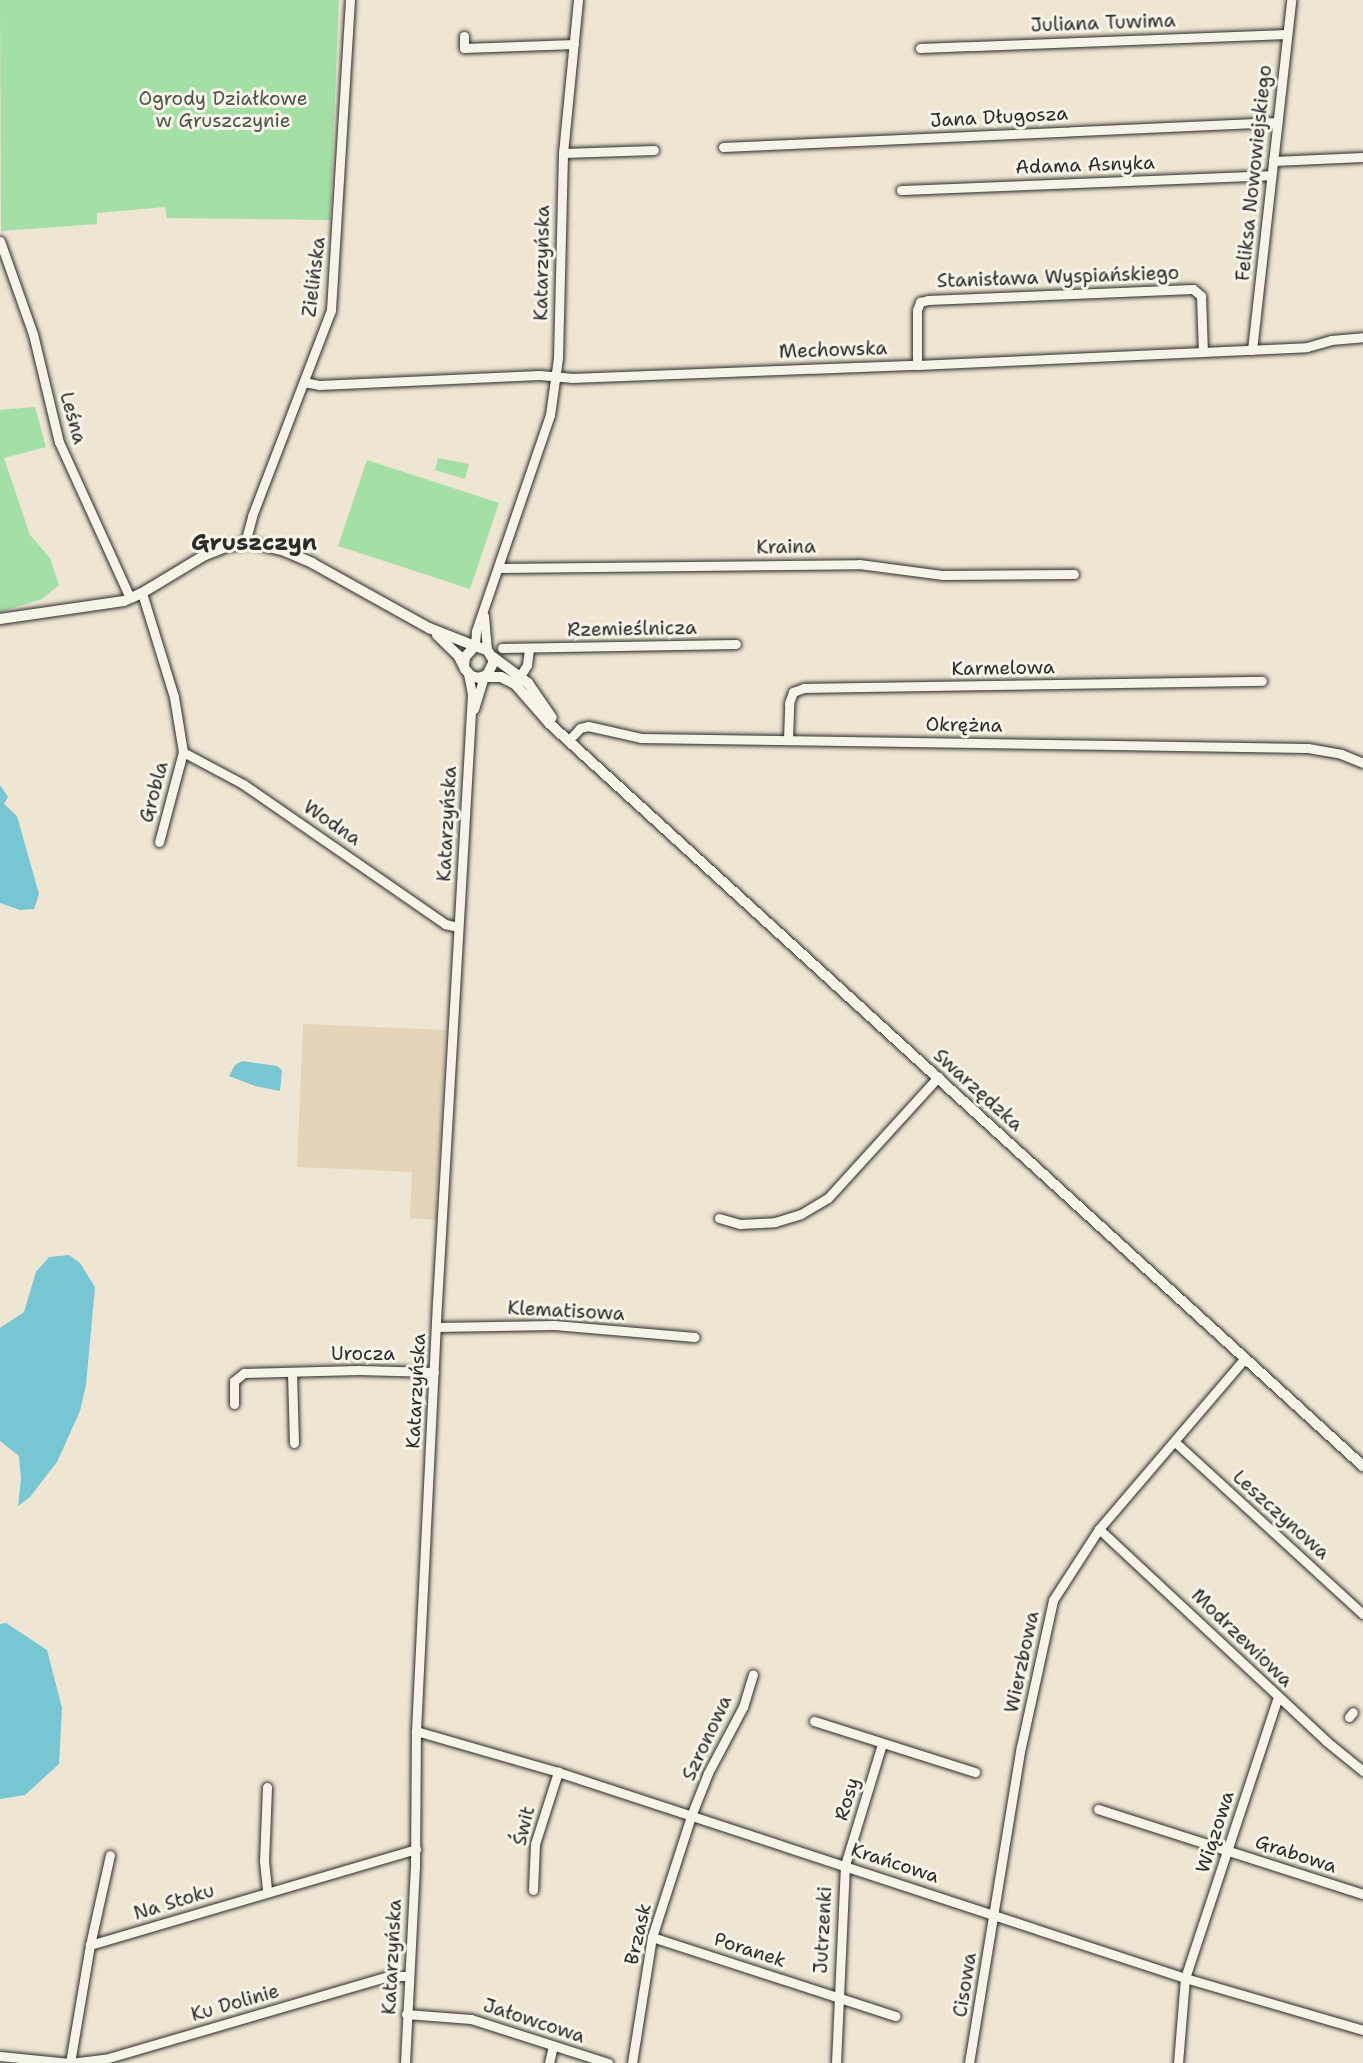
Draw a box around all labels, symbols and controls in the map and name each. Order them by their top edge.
street label: Juliana Tuwima [1030,9,1176,37]
street label: Feliksa Nowowiejskiego [1231,64,1277,282]
park label: Ogrody Działkowe w Gruszczynie [139,88,307,132]
street label: Jana Długosza [930,102,1068,132]
street label: Adama Asnyka [1015,151,1155,179]
street label: Katarzyńska [530,205,554,321]
street label: Zielińska [298,236,330,318]
street label: Stanisława Wyspiańskiego [936,261,1180,293]
street label: Mechowska [778,337,888,363]
street label: Leśna [55,389,91,447]
district label: Gruszczyn [191,528,317,556]
street label: Kraina [756,535,816,559]
street label: Rzemieślnicza [567,616,697,642]
street label: Karmelowa [951,656,1055,680]
street label: Okrężna [925,713,1003,737]
street label: Grobla [135,759,173,825]
street label: Katarzyńska [433,766,461,882]
street label: Wodna [299,796,365,850]
street label: Swarzędzka [929,1044,1027,1136]
street label: Klematisowa [507,1297,625,1325]
street label: Katarzyńska [402,1333,430,1449]
street label: Urocza [331,1343,395,1365]
street label: Leszczynowa [1228,1466,1334,1564]
street label: Modrzewiowa [1187,1584,1297,1692]
street label: Wierzbowa [1000,1609,1044,1715]
street label: Szronowa [677,1692,737,1784]
street label: Rosy [830,1775,864,1823]
street label: Wiązowa [1191,1788,1239,1876]
street label: Świt [508,1804,540,1848]
street label: Grabowa [1252,1830,1340,1878]
street label: Krańcowa [848,1838,942,1888]
street label: Na Stoku [131,1879,217,1925]
street label: Jutrzenki [809,1886,837,1974]
street label: Katarzyńska [378,1899,406,2015]
street label: Brzask [620,1901,656,1967]
street label: Poranek [711,1928,789,1972]
street label: Cisowa [949,1951,981,2019]
street label: Ku Dolinie [188,1980,282,2026]
street label: Jałowcowa [480,1994,588,2048]

